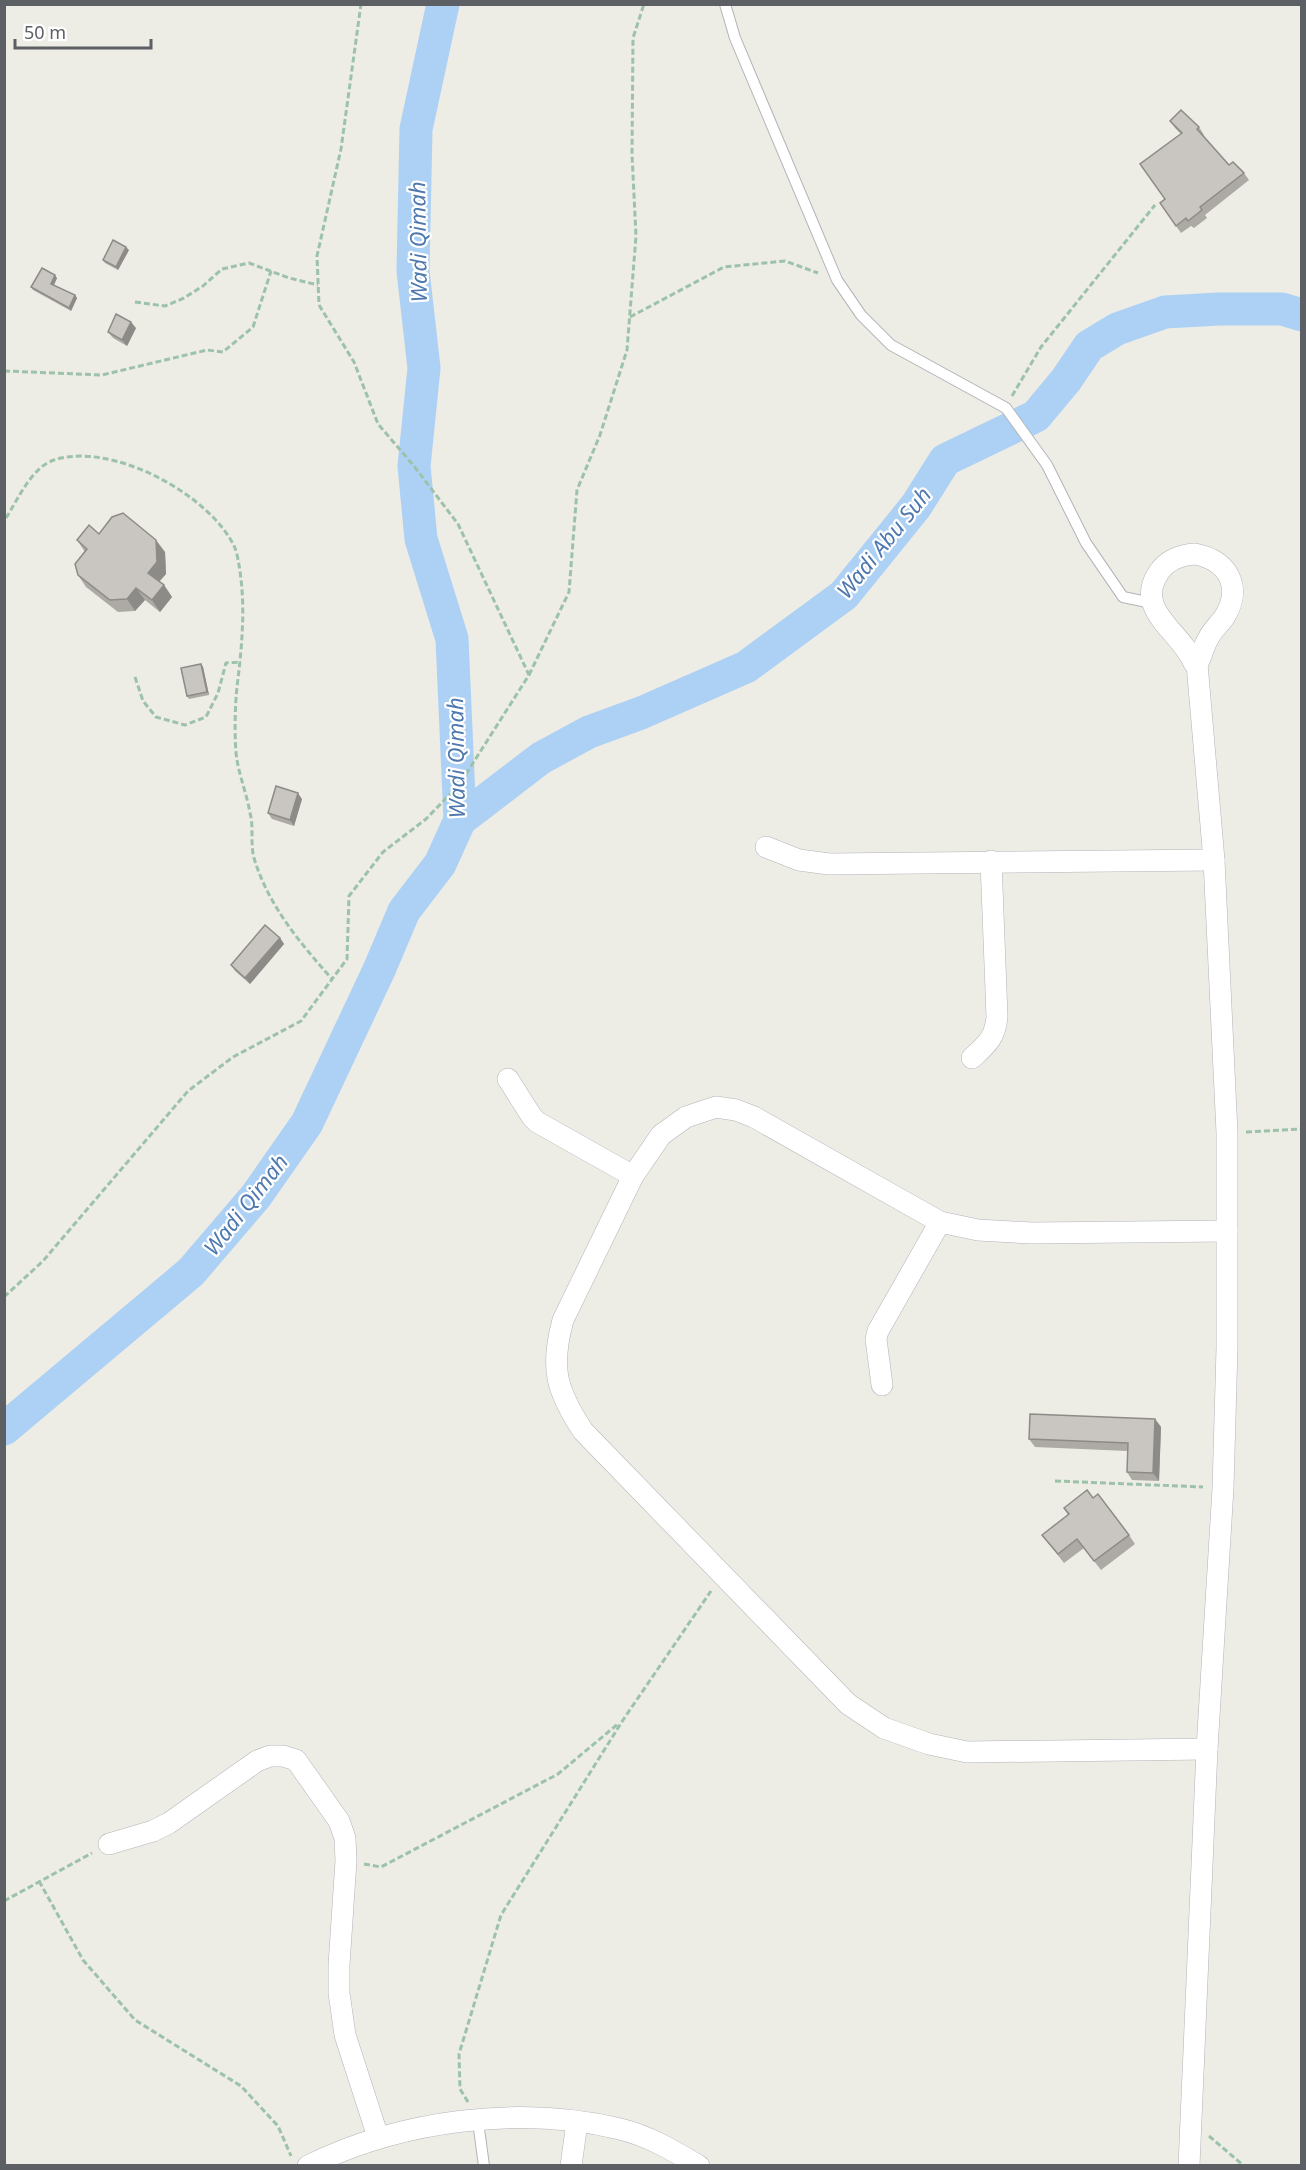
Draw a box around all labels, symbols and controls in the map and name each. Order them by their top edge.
scale bar [15,12,152,50]
text: 50 m [24,20,66,44]
water label: Wadi Qimah [401,181,433,303]
water label: Wadi Abu Suh [829,480,937,604]
water label: Wadi Qimah [439,697,471,819]
water label: Wadi Qimah [196,1147,294,1261]

